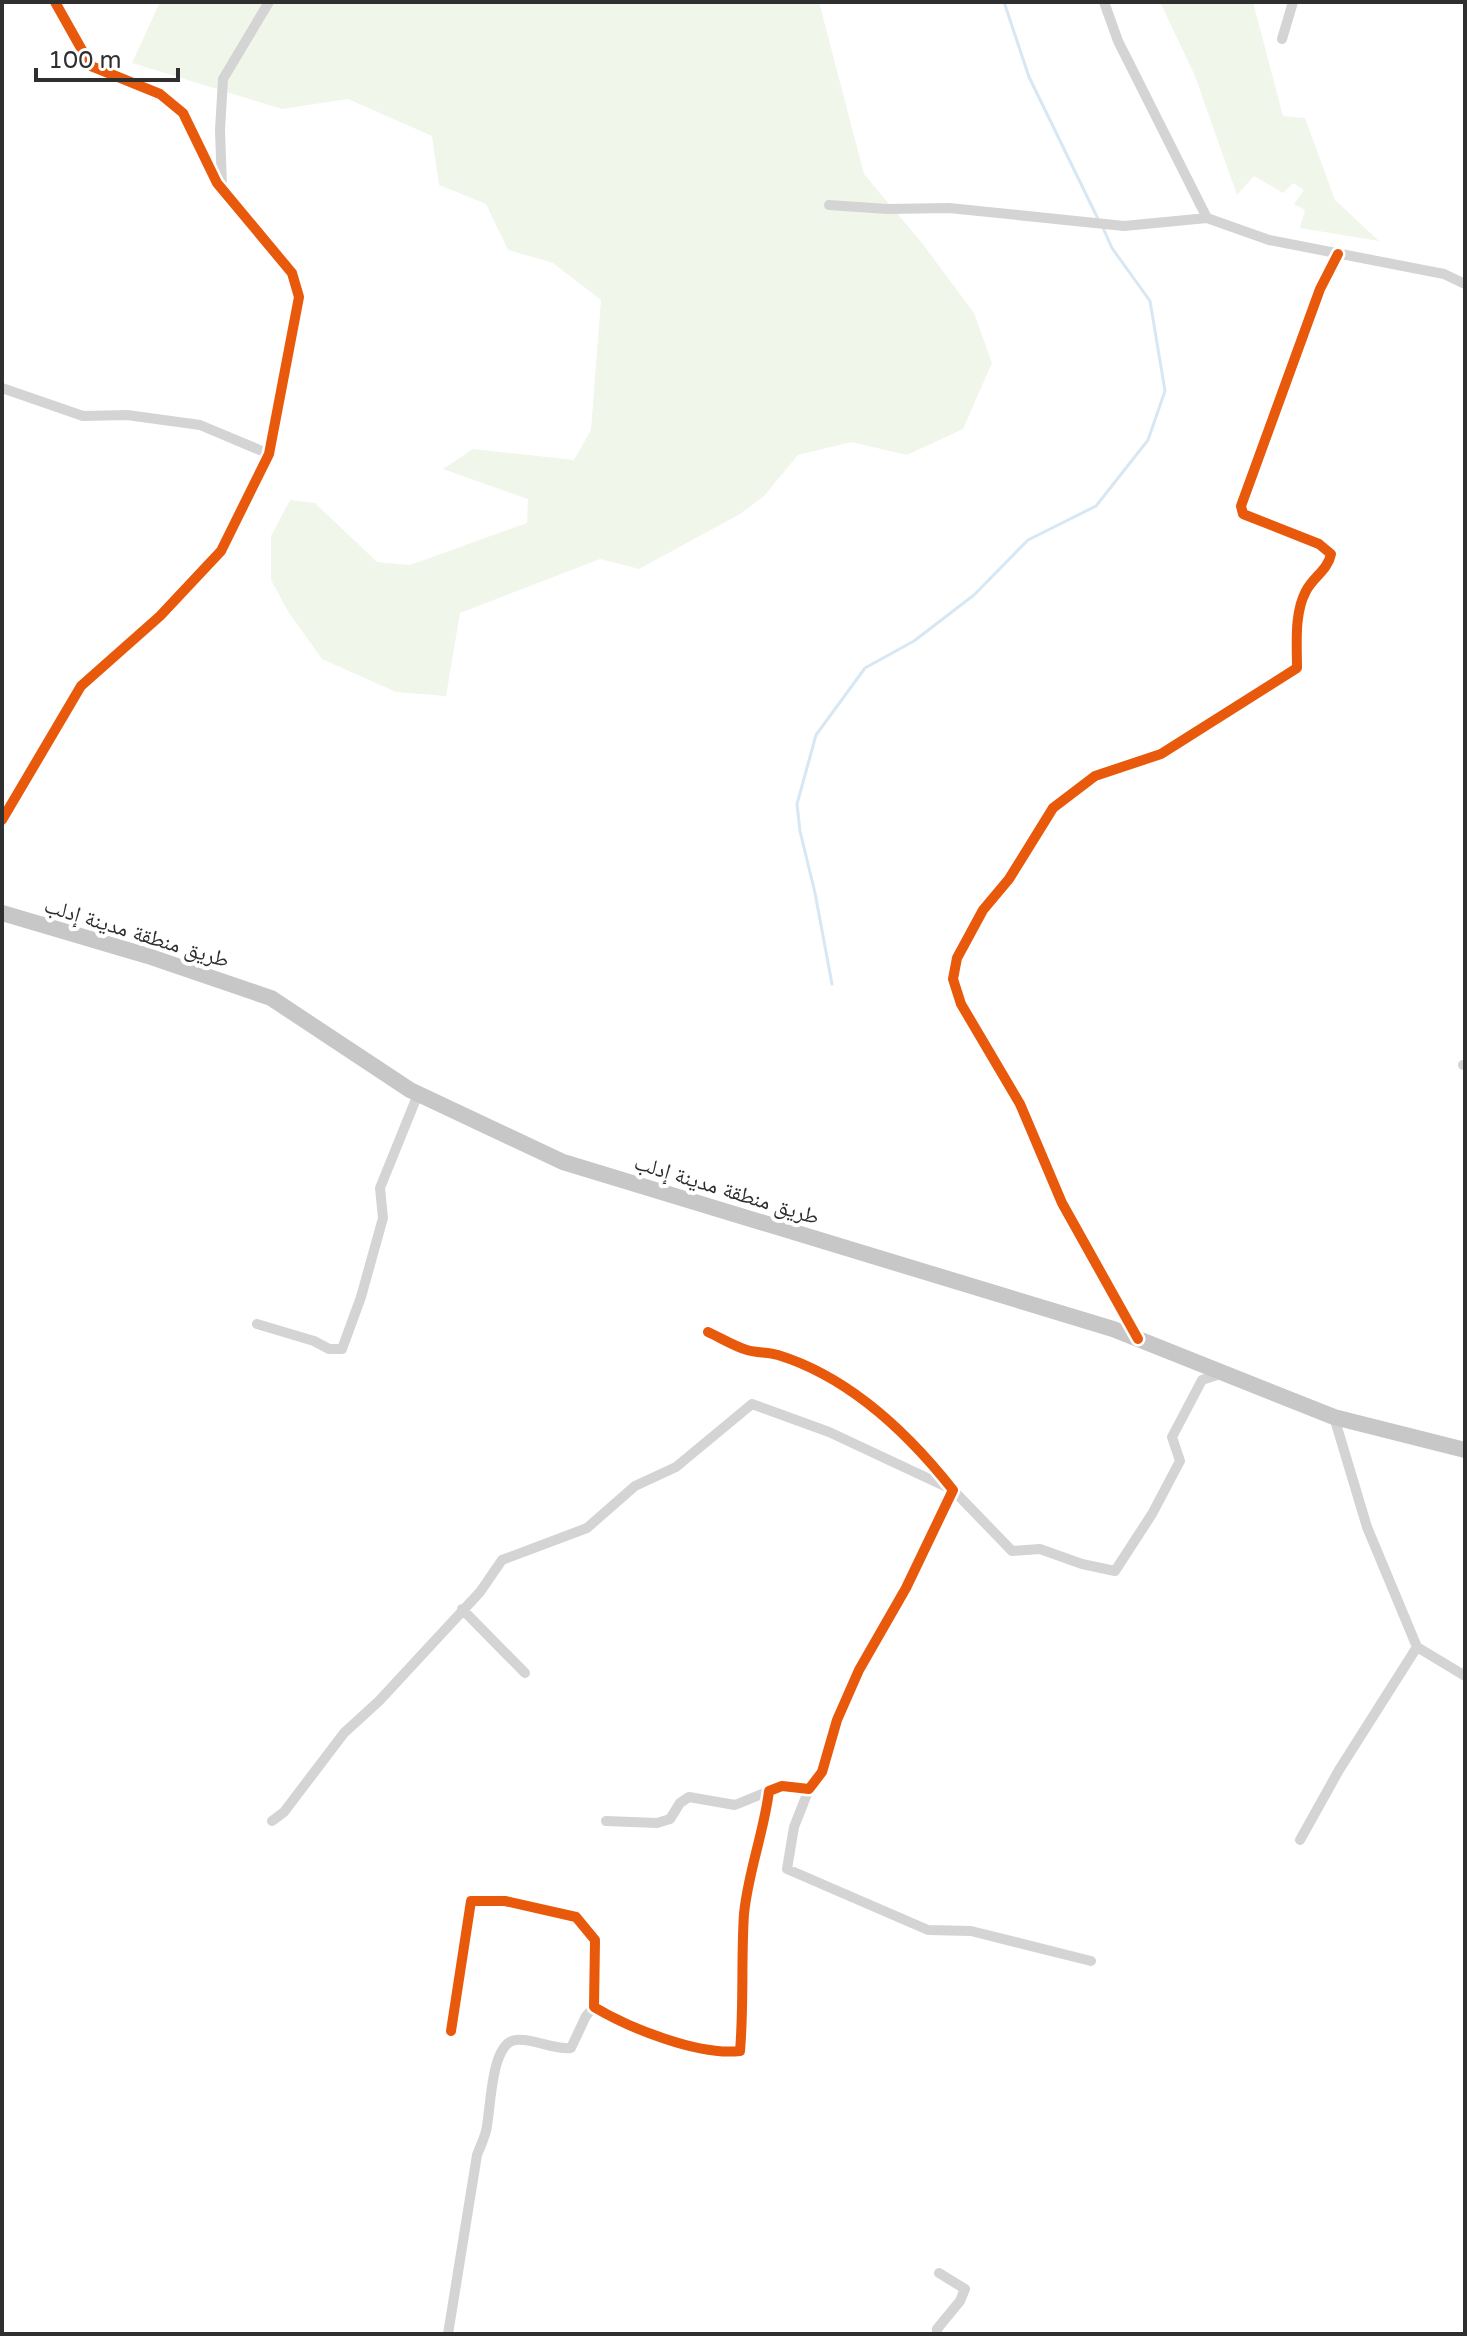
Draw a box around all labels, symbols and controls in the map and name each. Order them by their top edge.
scale bar [36,32,178,82]
text: 100 m [48,46,122,75]
street label: طريق منطقة مدينة إدلب [41,892,232,975]
street label: طريق منطقة مدينة إدلب [631,1149,822,1232]

